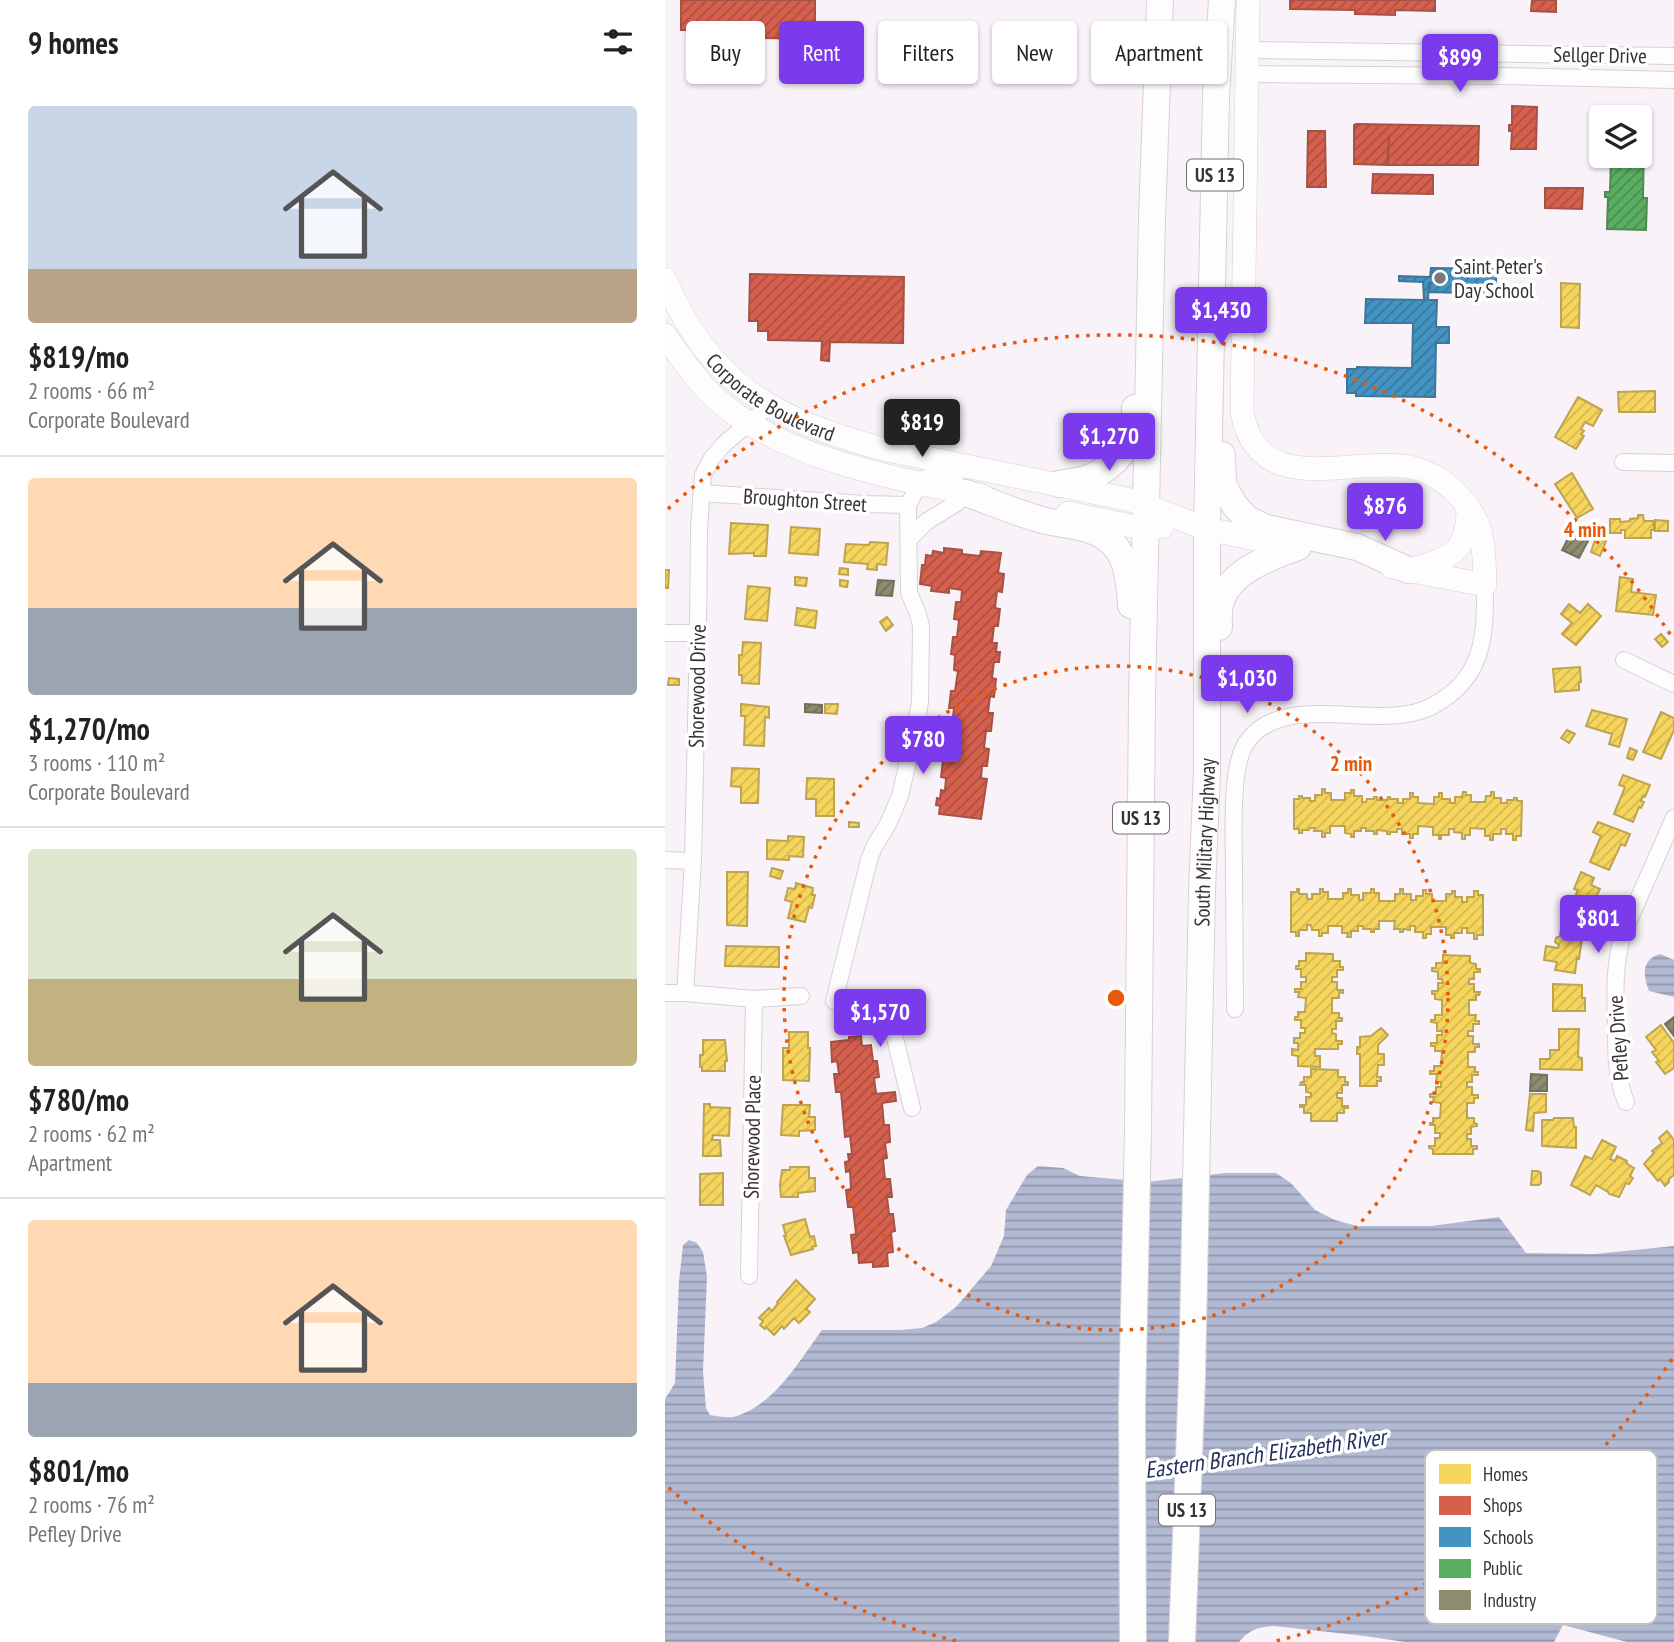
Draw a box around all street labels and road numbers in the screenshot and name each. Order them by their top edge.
street label: Sellger Drive [1553,41,1647,69]
road number: US 13 [1187,160,1243,190]
street label: Corporate Boulevard [701,347,839,447]
street label: Broughton Street [742,482,868,518]
street label: Shorewood Drive [682,624,712,748]
street label: South Military Highway [1188,758,1221,927]
road number: US 13 [1113,803,1169,834]
street label: Pefley Drive [1602,994,1634,1082]
street label: Shorewood Place [737,1075,767,1199]
road number: US 13 [1159,1494,1215,1526]

